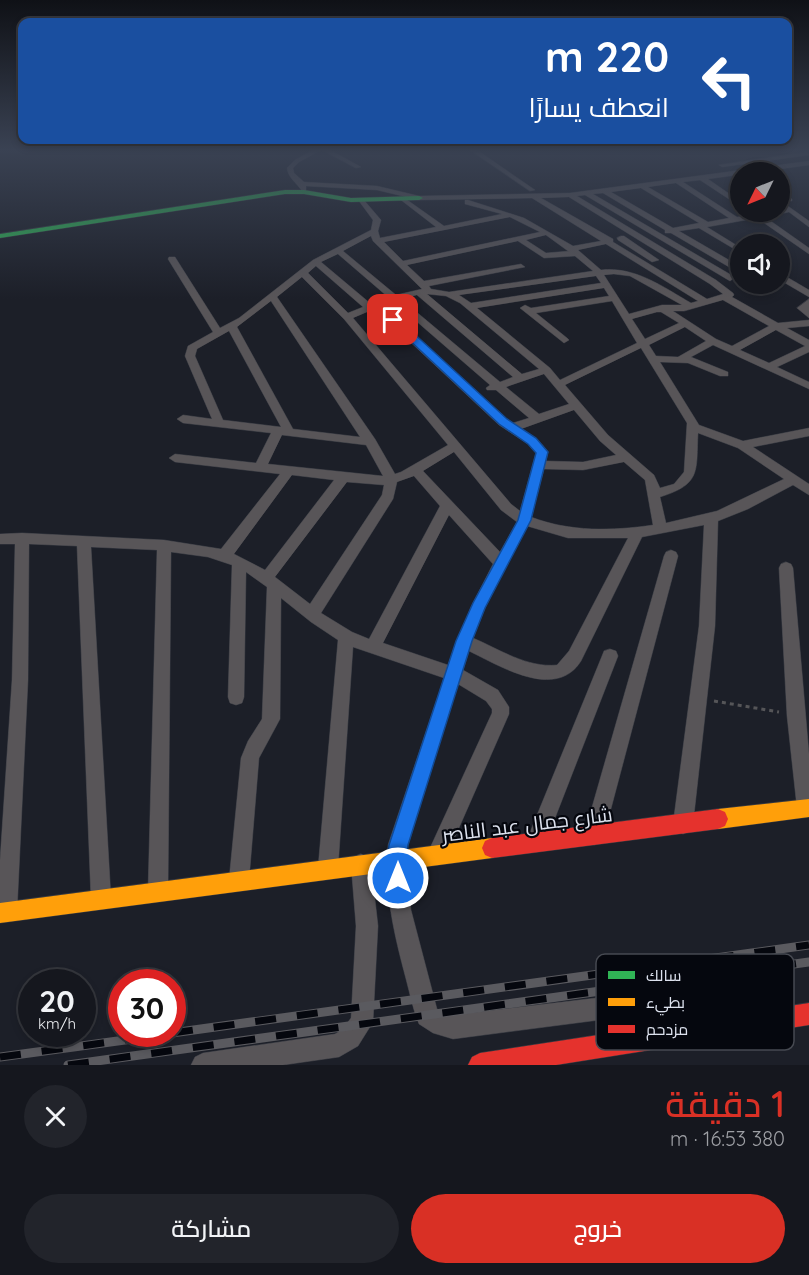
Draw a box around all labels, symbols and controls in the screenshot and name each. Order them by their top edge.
text: 220 m [545,30,669,83]
icon: left [690,42,768,120]
text: انعطف يسارًا [529,90,669,124]
north arrow [730,162,790,222]
map controls [730,162,790,294]
button: sound [730,234,790,294]
pin [367,294,418,345]
icon: arrive [376,303,409,336]
street label: شارع جمال عبد الناصر [439,801,614,849]
position arrow [366,846,430,910]
legend [596,954,794,1050]
text: سالك [646,965,681,985]
speed limit sign: 30 [108,969,186,1047]
text: 20 [39,982,75,1020]
text: بطيء [646,992,685,1016]
text: km/h [38,1014,76,1033]
text: مزدحم [646,1019,688,1041]
text: 1 دقيقة [665,1081,785,1126]
button: close [24,1085,87,1148]
text: 380 m · 16:53 [670,1126,785,1151]
button: مشاركة [24,1194,399,1263]
button: خروج [411,1194,785,1263]

